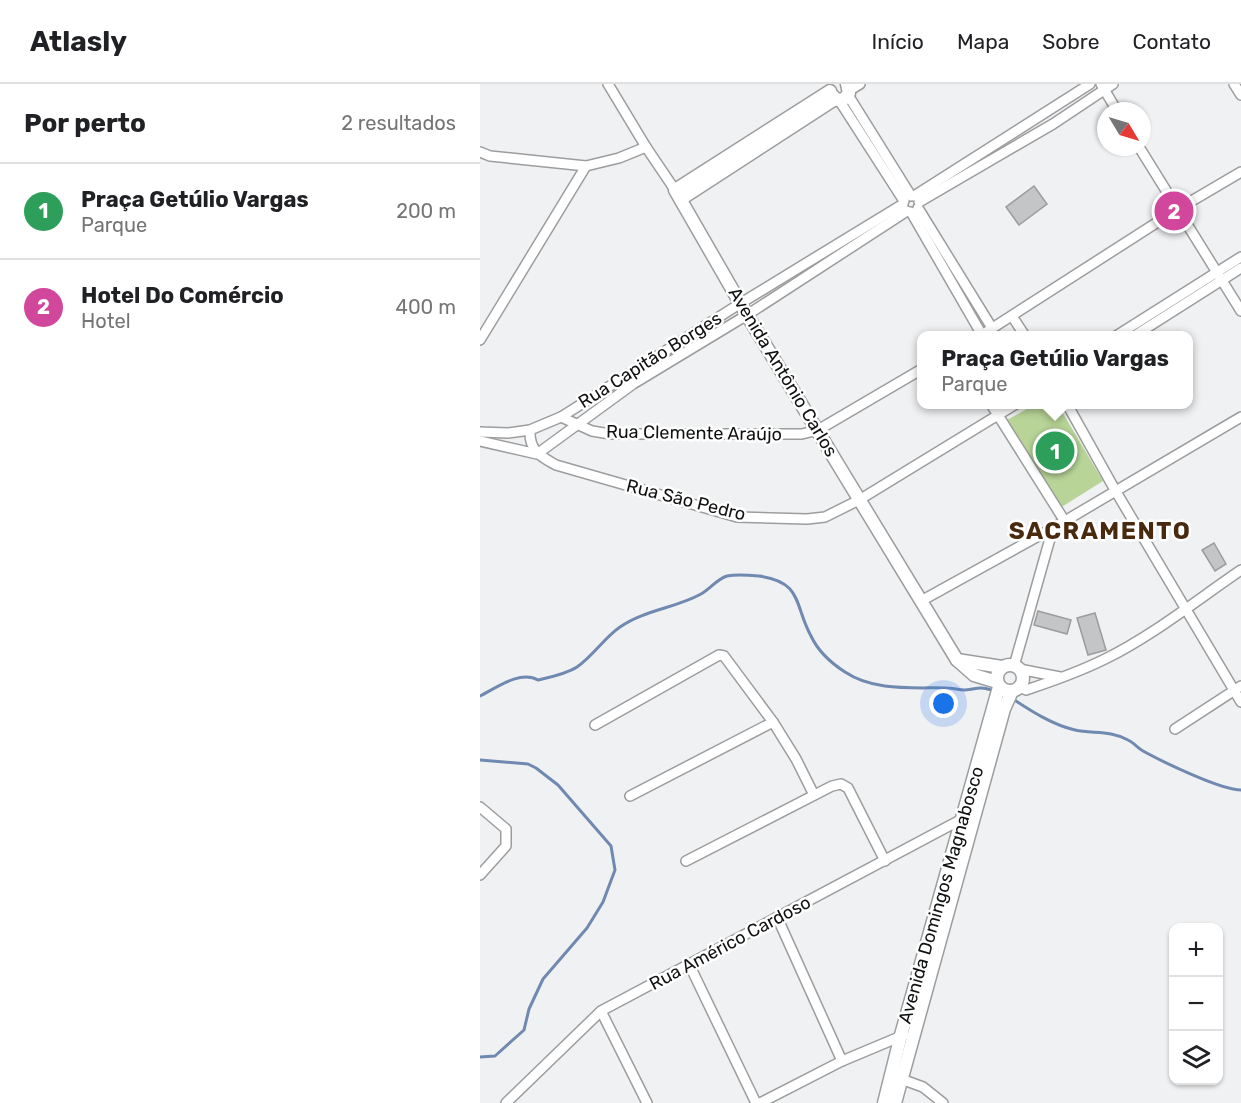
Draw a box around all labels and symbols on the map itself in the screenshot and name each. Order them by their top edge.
north arrow [1097,102,1151,156]
pin: 2 [1154,188,1194,234]
street label: Avenida Antônio Carlos [724,283,842,461]
street label: Rua Capitão Borges [574,307,726,413]
street label: Rua Clemente Araújo [606,420,782,446]
pin: 1 [1036,428,1074,473]
street label: Rua São Pedro [624,475,748,525]
district label: SACRAMENTO [1009,517,1191,545]
your location [929,689,958,718]
street label: Avenida Domingos Magnabosco [894,764,988,1026]
street label: Rua Américo Cardoso [646,891,814,995]

